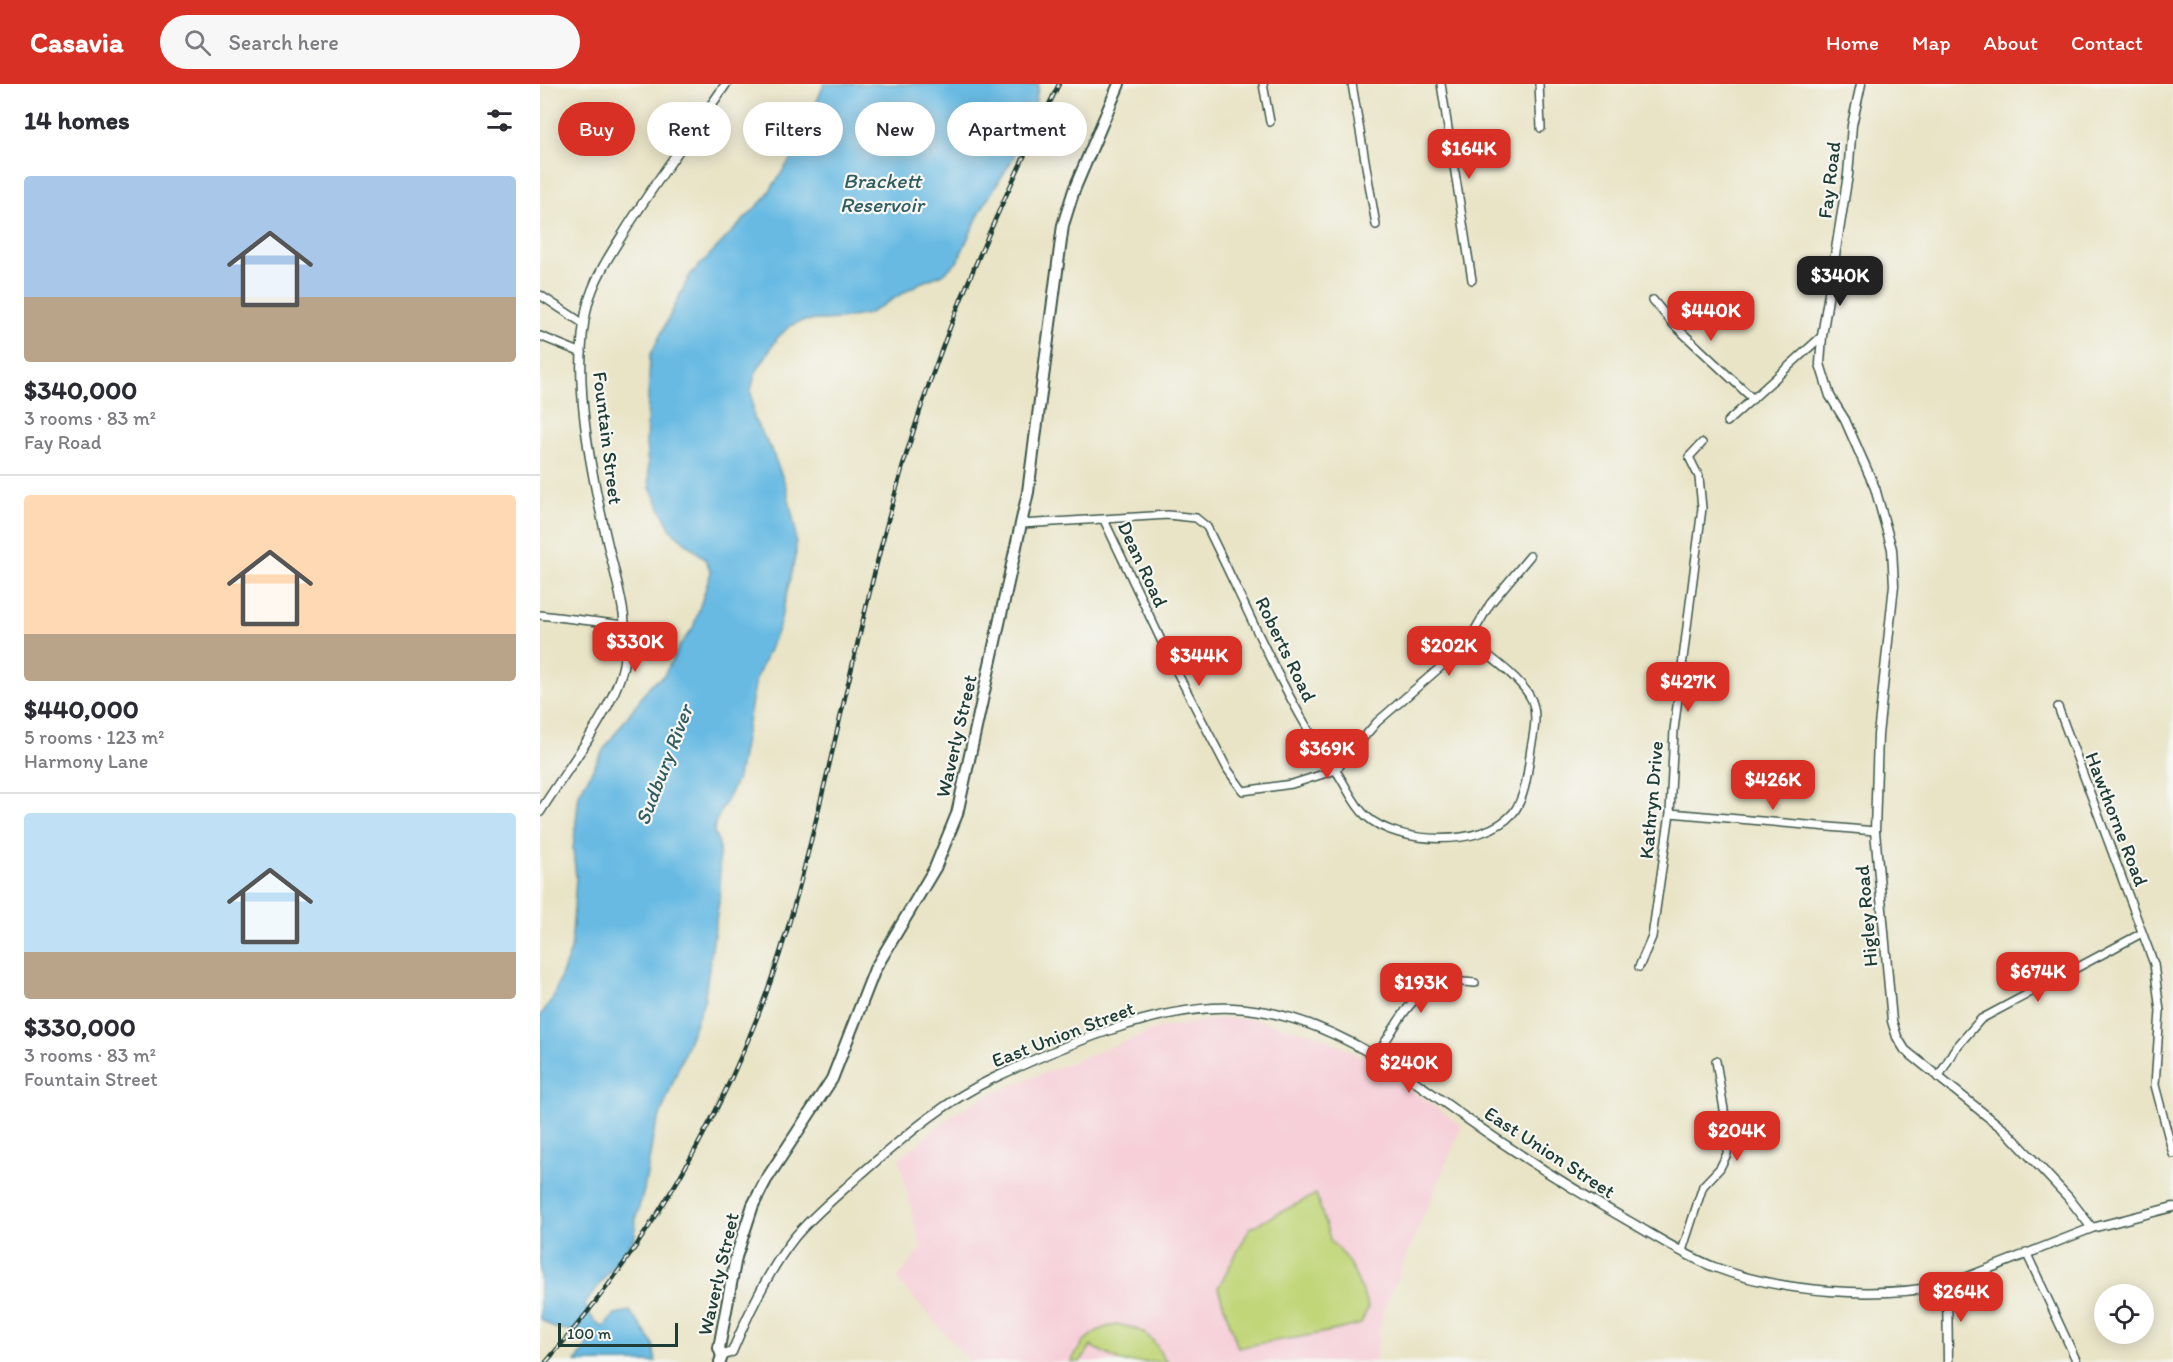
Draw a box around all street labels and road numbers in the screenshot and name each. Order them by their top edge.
street label: Fay Road [1812,140,1846,220]
street label: Fountain Street [588,370,628,506]
street label: Dean Road [1113,517,1173,611]
street label: Roberts Road [1250,593,1322,706]
street label: Waverly Street [930,672,982,800]
street label: Kathryn Drive [1634,740,1668,860]
street label: Hawthorne Road [2080,748,2154,890]
street label: Higley Road [1850,864,1882,968]
street label: East Union Street [988,996,1138,1072]
street label: East Union Street [1480,1101,1620,1203]
street label: Waverly Street [692,1210,744,1338]

